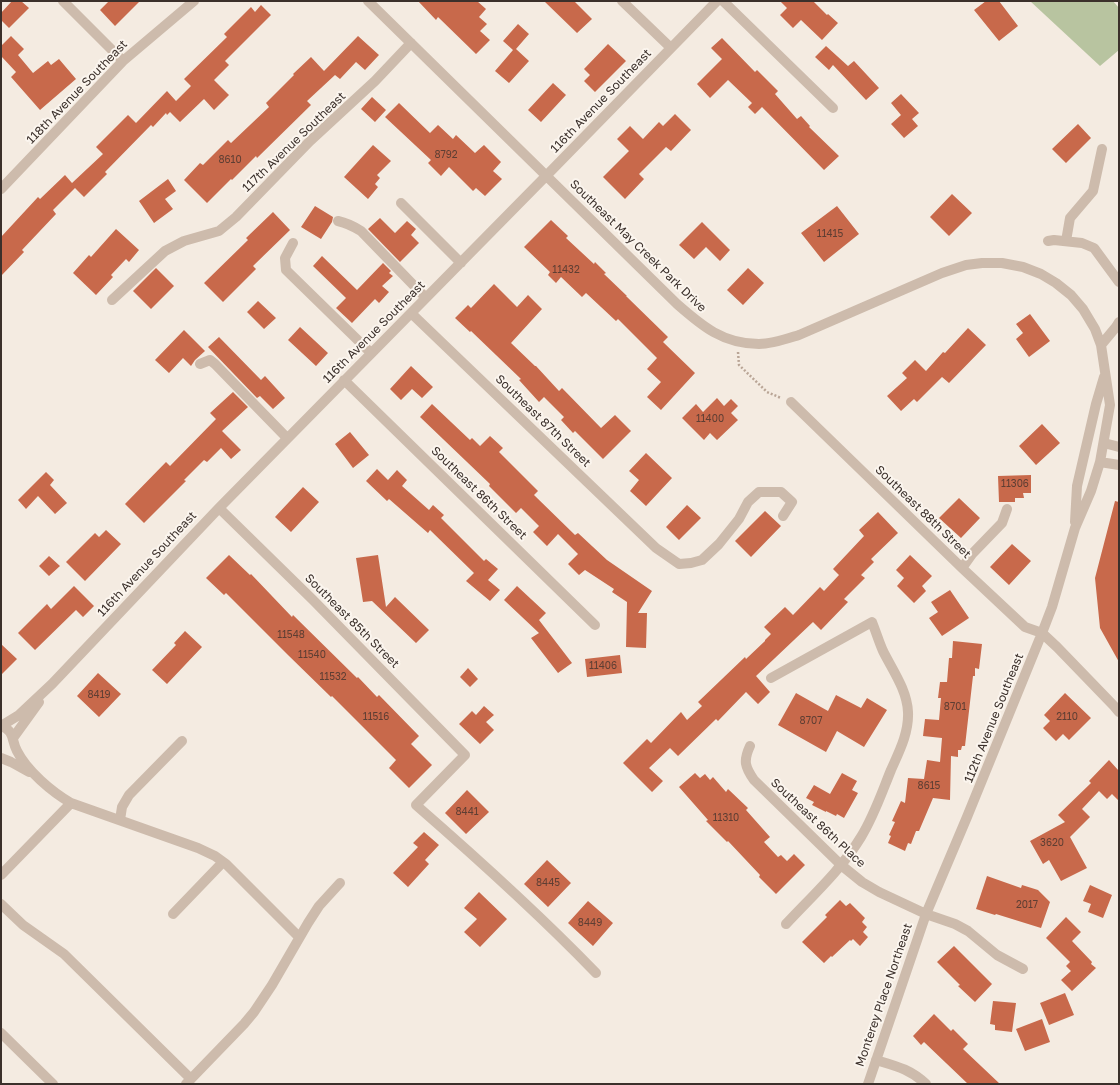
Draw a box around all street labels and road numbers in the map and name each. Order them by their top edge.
street label: 118th Avenue Southeast [24,37,130,147]
street label: 116th Avenue Southeast [548,46,654,156]
street label: 117th Avenue Southeast [239,89,349,195]
street label: Southeast May Creek Park Drive [567,177,709,315]
street label: 116th Avenue Southeast [320,278,428,386]
street label: Southeast 87th Street [492,372,594,470]
street label: Southeast 86th Street [428,444,530,542]
street label: Southeast 88th Street [872,463,974,561]
street label: 116th Avenue Southeast [94,508,200,620]
street label: Southeast 85th Street [302,571,402,671]
street label: 112th Avenue Southeast [961,651,1027,785]
street label: Southeast 86th Place [768,775,868,871]
street label: Monterey Place Northeast [853,921,915,1069]

